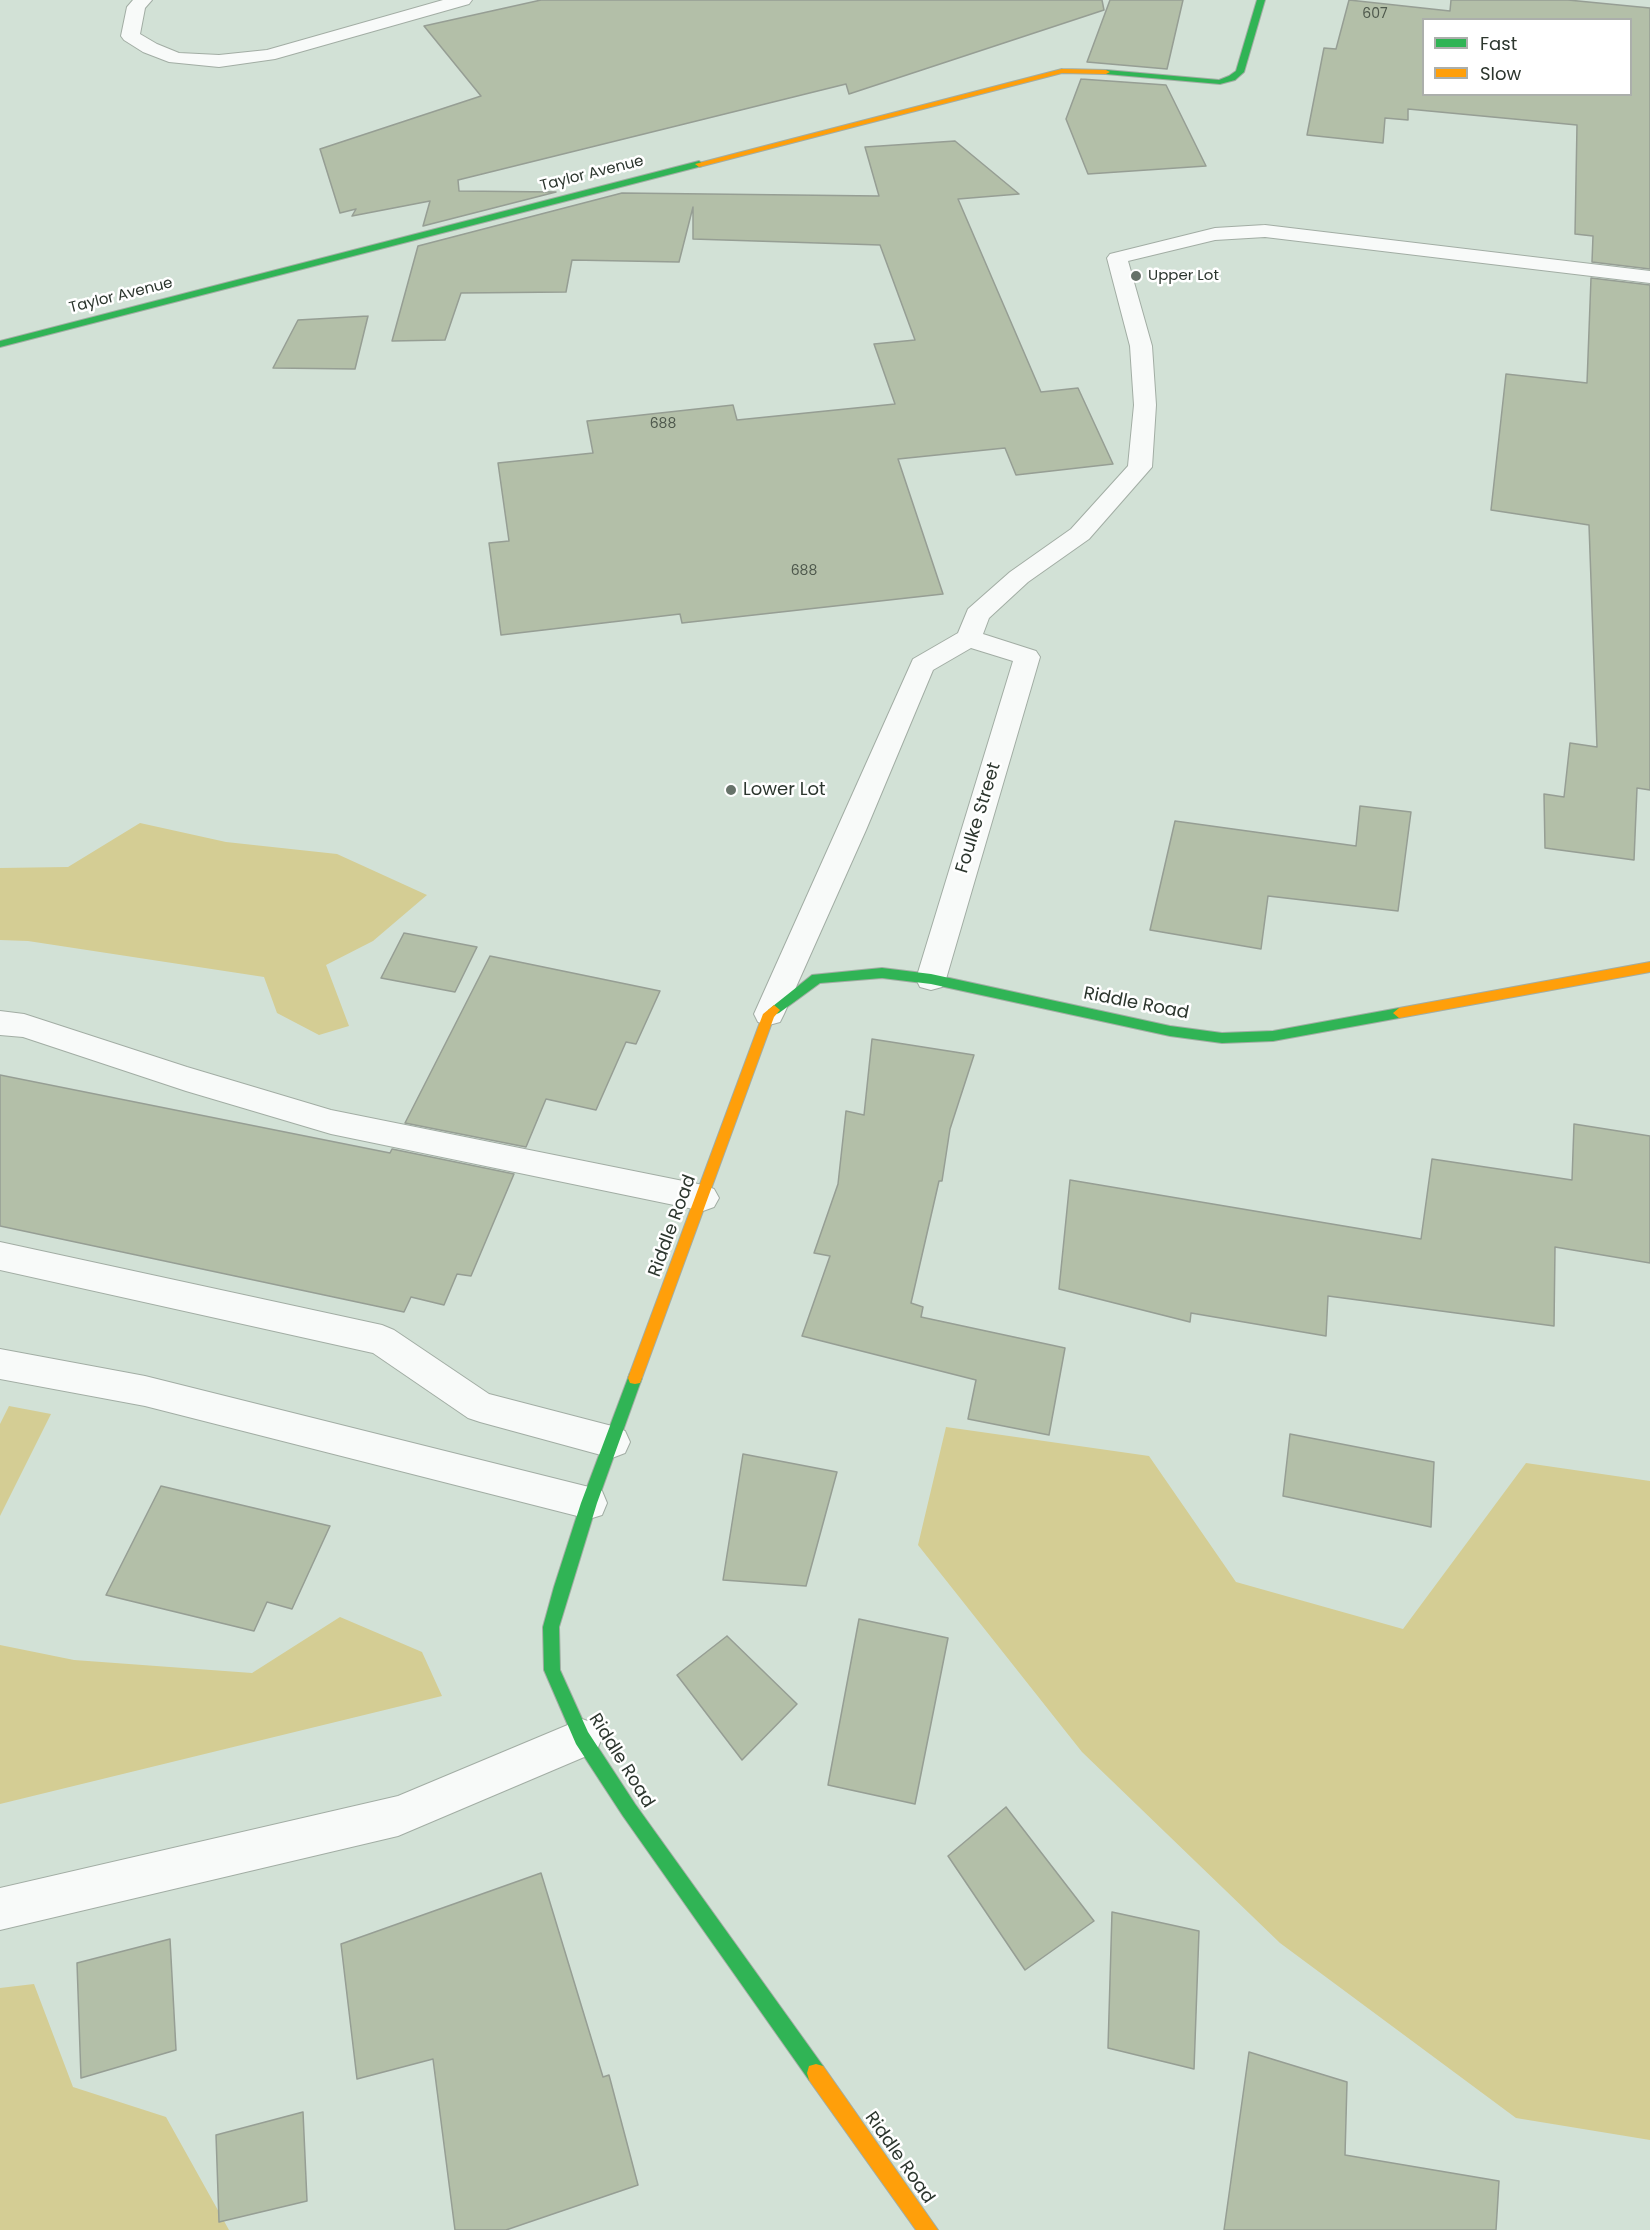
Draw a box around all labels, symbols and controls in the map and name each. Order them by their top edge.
house number: 607 [1362,6,1388,22]
legend [1422,18,1632,96]
text: Fast [1480,31,1517,56]
text: Slow [1480,61,1521,86]
street label: Taylor Avenue [538,152,646,196]
place label: Upper Lot [1148,267,1219,285]
marker: Upper Lot [1129,269,1143,283]
street label: Taylor Avenue [67,274,175,318]
house number: 688 [650,416,676,432]
house number: 688 [791,563,817,579]
street label: Foulke Street [952,760,1006,876]
place label: Lower Lot [743,779,826,801]
marker: Lower Lot [724,783,738,797]
street label: Riddle Road [1081,983,1191,1025]
street label: Riddle Road [645,1172,701,1280]
street label: Riddle Road [584,1710,658,1812]
street label: Riddle Road [859,2108,939,2208]

